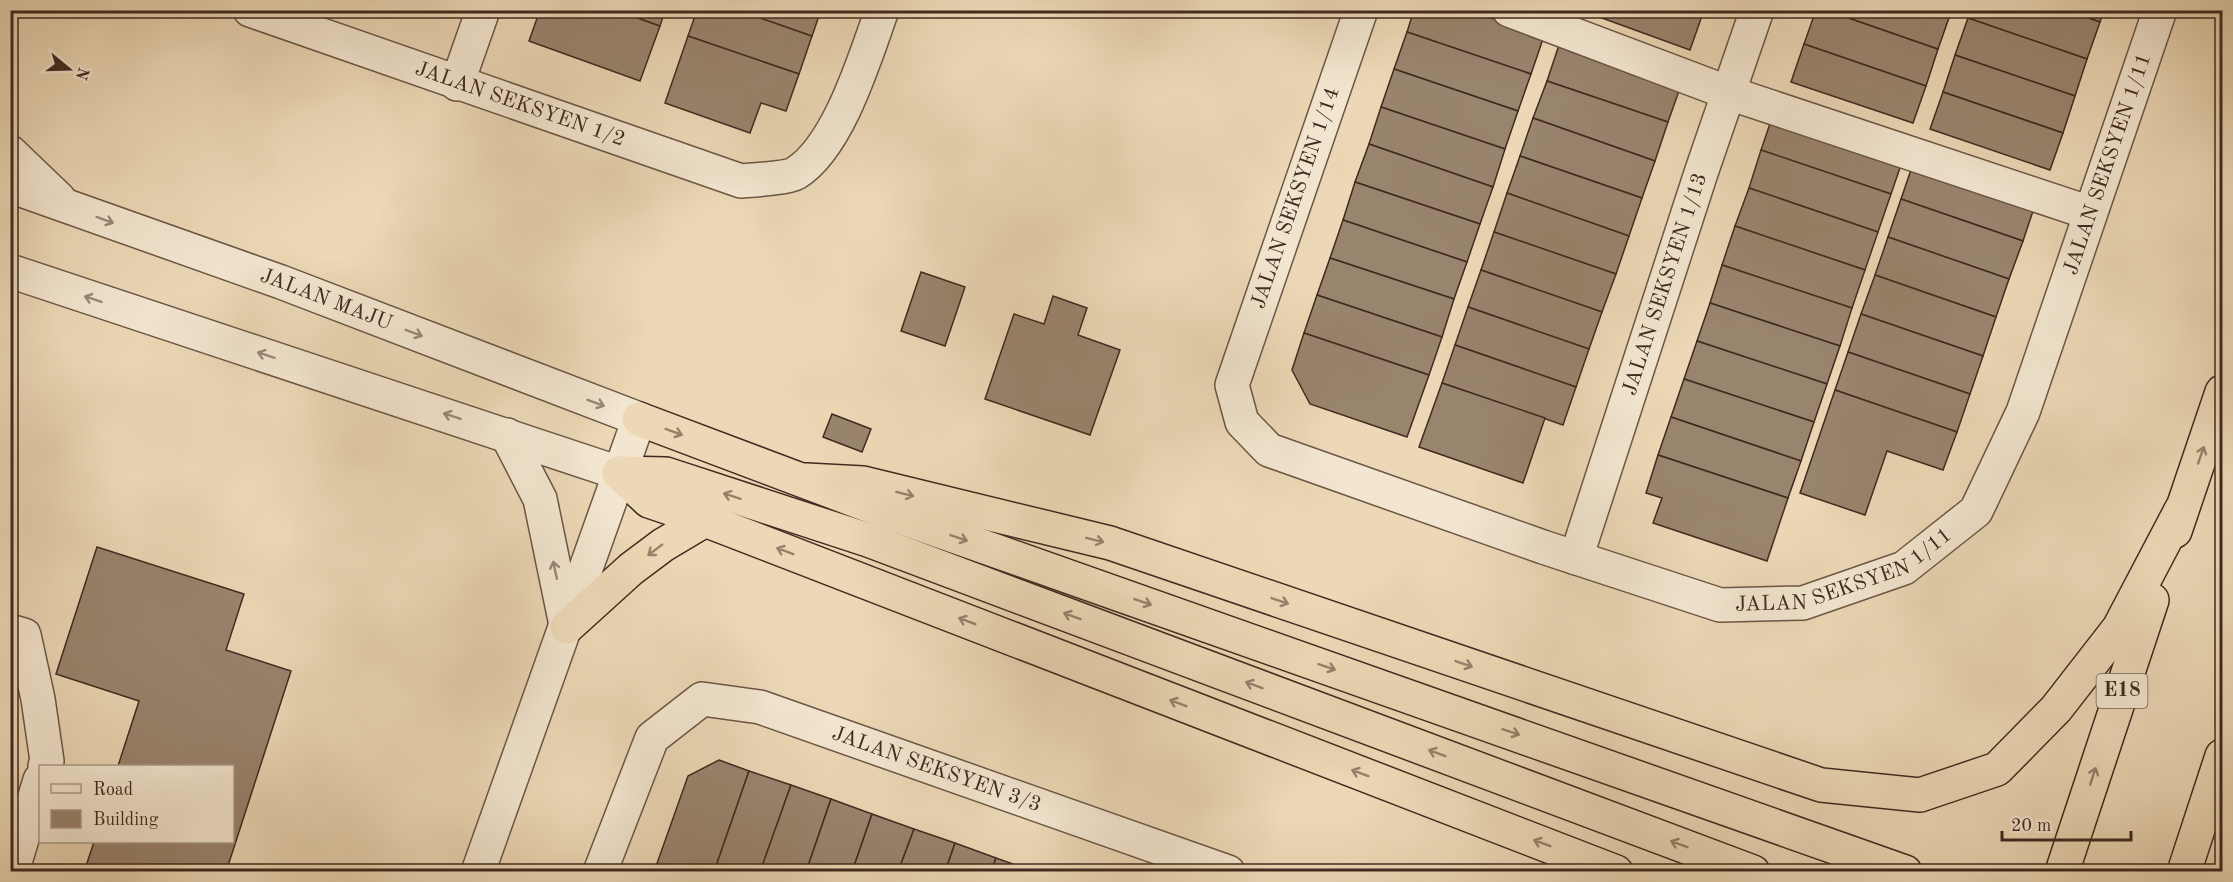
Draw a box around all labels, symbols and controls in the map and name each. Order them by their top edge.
north arrow [39,39,99,99]
street label: JALAN SEKSYEN 1/11 [2060,51,2155,278]
street label: JALAN SEKSYEN 1/2 [413,58,628,150]
text: N [71,65,91,82]
street label: JALAN SEKSYEN 1/14 [1248,85,1344,311]
street label: JALAN SEKSYEN 1/13 [1619,170,1711,398]
one-way arrow [95,215,114,226]
street label: JALAN MAJU [257,265,395,334]
one-way arrow [84,293,103,304]
one-way arrow [404,328,422,339]
one-way arrow [257,349,276,360]
one-way arrow [586,398,605,409]
one-way arrow [443,410,461,421]
one-way arrow [664,427,683,438]
one-way arrow [2196,446,2207,465]
one-way arrow [895,488,914,500]
one-way arrow [723,489,742,500]
street label: JALAN SEKSYEN 1/11 [1735,524,1956,615]
one-way arrow [949,533,968,544]
one-way arrow [1085,534,1104,546]
one-way arrow [648,544,664,557]
one-way arrow [777,545,795,556]
one-way arrow [549,560,560,580]
one-way arrow [1270,596,1289,607]
one-way arrow [1133,598,1152,609]
one-way arrow [1063,610,1082,621]
one-way arrow [958,615,977,626]
one-way arrow [1454,659,1473,670]
one-way arrow [1317,663,1336,674]
road number: E18 [2096,674,2148,708]
one-way arrow [1246,678,1264,689]
one-way arrow [1169,696,1188,707]
street label: JALAN SEKSYEN 3/3 [829,723,1044,816]
one-way arrow [1501,728,1520,739]
one-way arrow [1428,747,1447,758]
legend [39,765,234,843]
one-way arrow [1351,767,1370,778]
one-way arrow [2089,767,2100,786]
text: Road [93,781,133,799]
scale bar [2002,804,2131,842]
text: Building [93,811,159,829]
text: 20 m [2011,817,2051,835]
one-way arrow [1533,837,1552,848]
one-way arrow [1670,837,1689,848]

